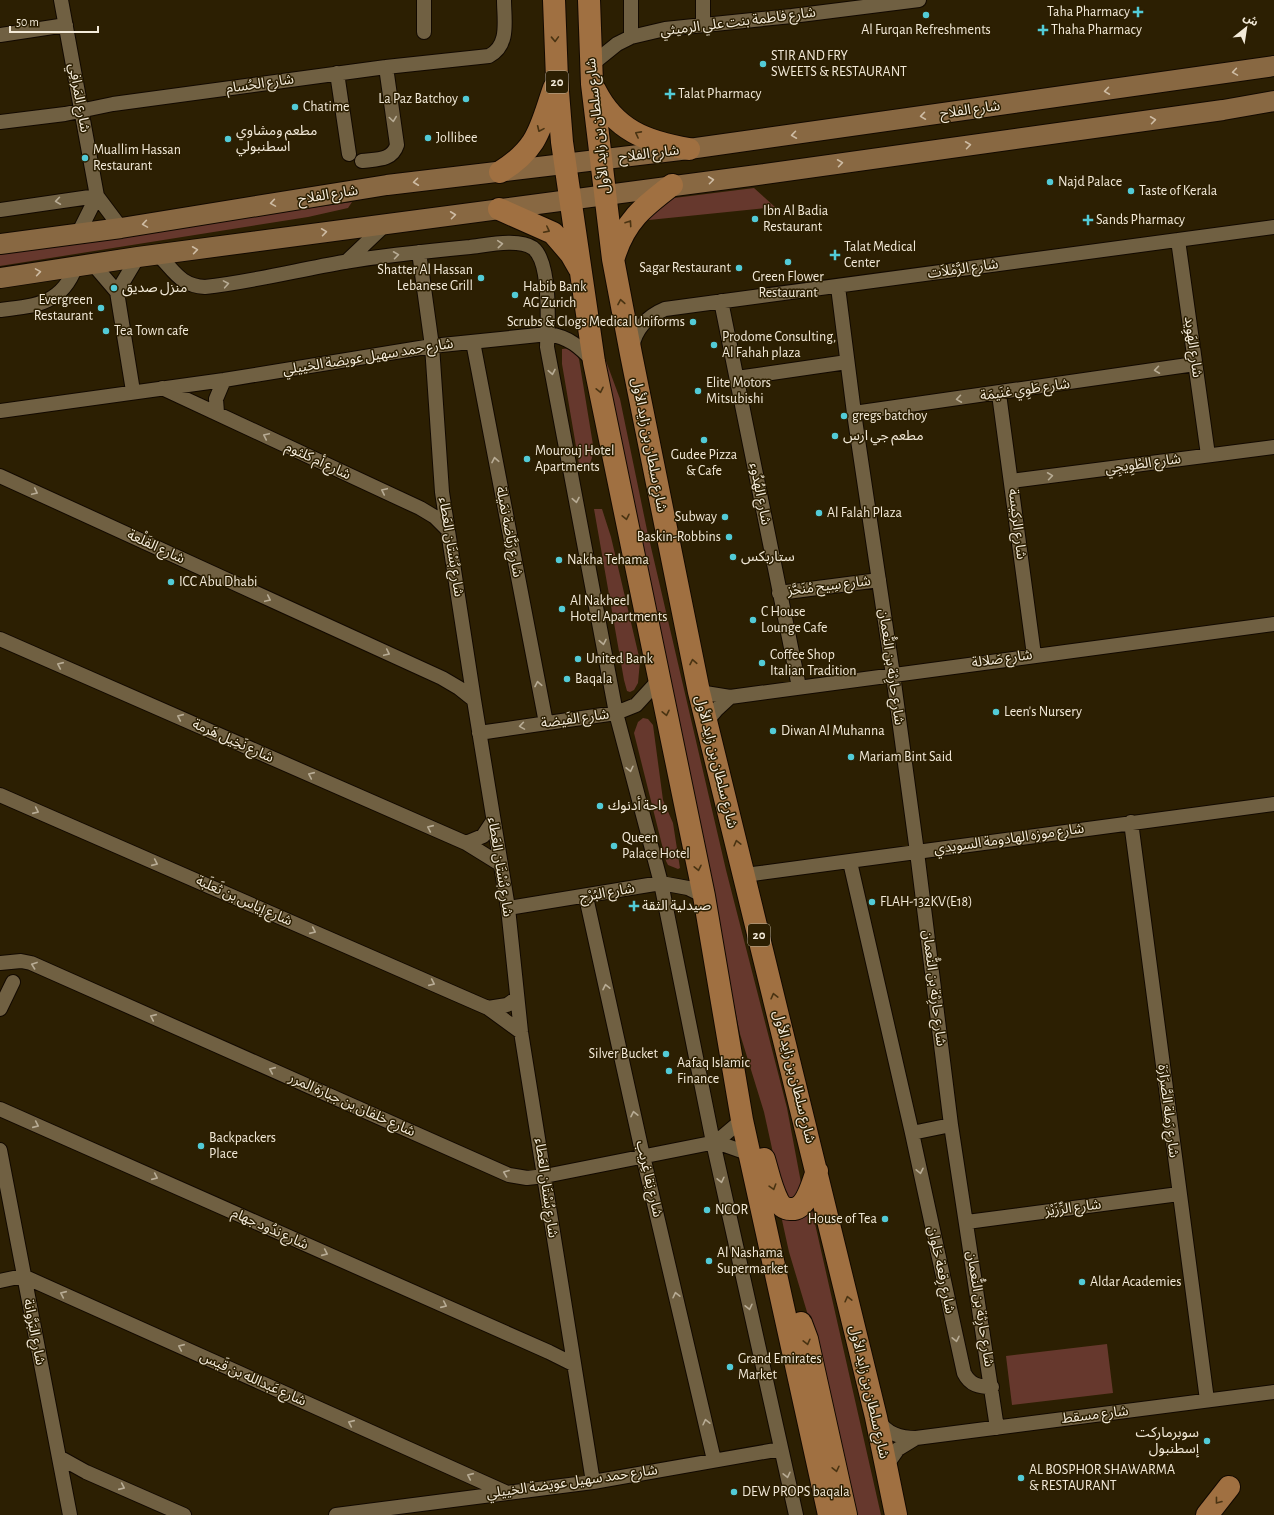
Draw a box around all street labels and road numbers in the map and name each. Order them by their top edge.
street label: شارع فاطمة بنت علي الرميثي [659,6,817,42]
street label: شارع سلطان بن زايد الأول [582,57,615,195]
street label: شارع المَرافِي [63,62,92,134]
road number: 20 [546,71,568,93]
street label: شارع الحُسام [225,72,295,99]
street label: شارع الفلاح [939,99,1002,124]
street label: شارع الفلاح [618,143,680,168]
street label: شارع الفلاح [297,183,360,210]
street label: شارع الرَّمْلاَت [927,256,1000,284]
street label: شارع الهَوِيد [1178,315,1204,379]
street label: شارع حمد سهيل عويضة الخييلي [282,337,455,381]
street label: شارع سلطان بن زايد الأول [626,376,670,514]
street label: شارع طَوِي غنَيمَة [979,376,1071,407]
street label: شارع أم كلثوم [282,437,354,485]
street label: شارع الطْوِيجِي [1104,452,1182,480]
street label: شارع الهُدُوء [744,461,774,527]
street label: شارع رَبَّاضة نمَيلة [490,485,527,579]
street label: شارع الركيسة [1003,488,1028,561]
street label: شارع بُسْتَان العَطاء [433,496,466,598]
street label: شارع القَلْعة [124,523,189,569]
street label: شارع سِيح مْنَحَّز [785,573,872,601]
street label: شارع حارِثة بن النُّعمان [873,607,910,726]
street label: شارع صَلالة [971,648,1034,673]
street label: شارع سلطان بن زايد الأول [690,694,741,831]
street label: شارع الفَيضة [540,705,610,734]
street label: شارع نَخِيل هَرمة [189,715,277,768]
street label: شارع بُسْتَان العَطاء [482,816,515,918]
street label: شارع موزه الهادومة السويدي [933,822,1085,860]
street label: شارع إياس بن ثَعلَبة [192,870,296,931]
street label: شارع البُرْج [578,881,636,908]
road number: 20 [748,924,770,946]
street label: شارع حارِثة بن النُّعمان [917,929,952,1047]
street label: شارع سلطان بن زايد الأول [768,1009,819,1146]
street label: شارع رَملة الصَّرَارَة [1152,1063,1182,1159]
street label: شارع خلفان بن جبارة المرر [285,1070,417,1142]
street label: شارع بُسْتَان العَطاء [529,1137,560,1239]
street label: شارع نِقا غِريب [630,1139,665,1219]
street label: شارع الرِّزَيْز [1043,1196,1102,1221]
street label: شارع ندُود جهام [228,1205,311,1255]
street label: شارع رِقعة حَلوان [922,1225,957,1316]
street label: شارع حارِثة بن النُّعمان [961,1249,1000,1368]
street label: شارع البَرَّوانة [18,1297,49,1367]
street label: شارع سلطان بن زايد الأول [844,1324,893,1461]
street label: شارع عَبدالله بن قَيس [197,1346,310,1411]
street label: شارع مسقط [1061,1404,1130,1429]
street label: شارع حمد سهيل عويضة الخييلي [486,1463,659,1504]

